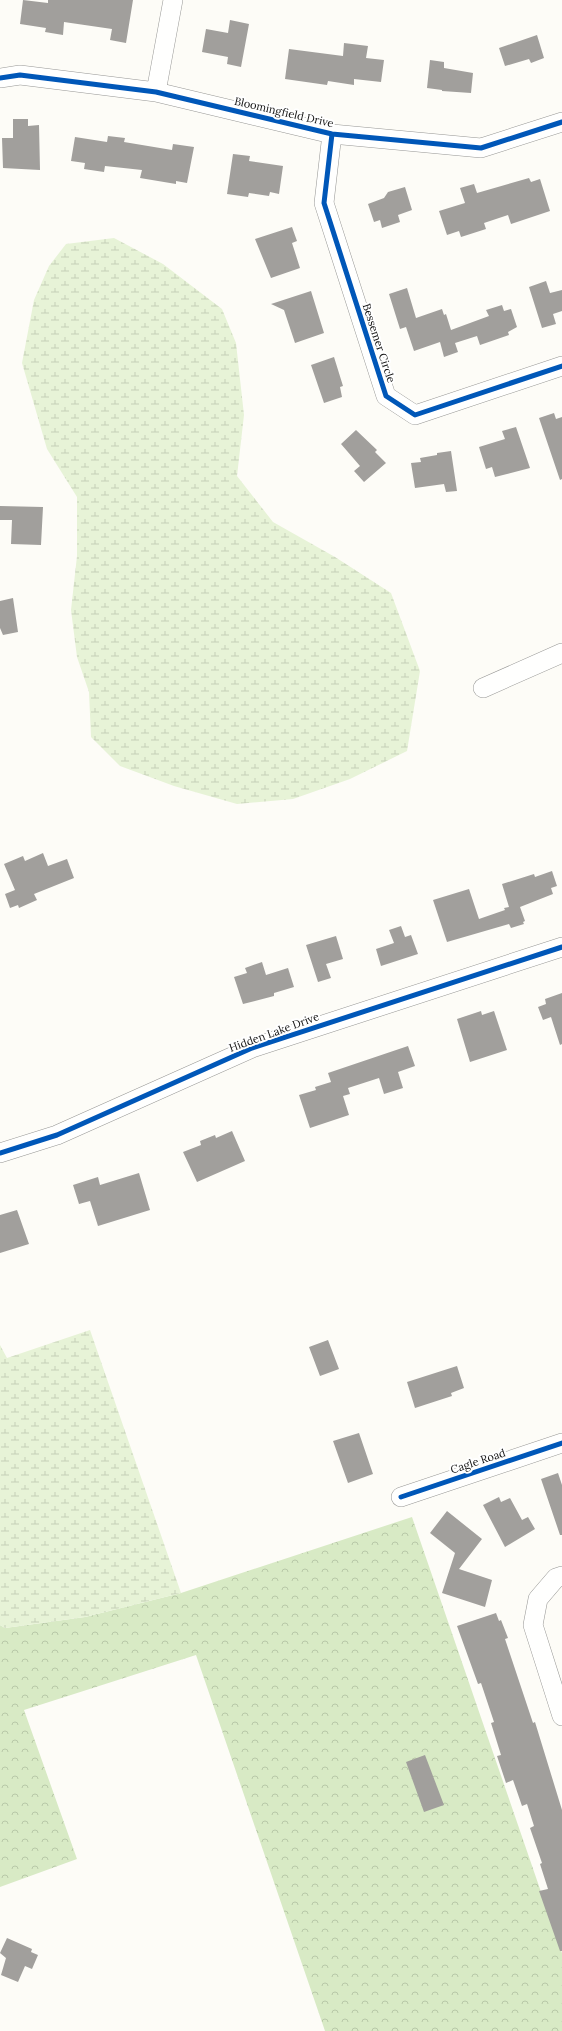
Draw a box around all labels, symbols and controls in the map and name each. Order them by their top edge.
street label: Bloomingfield Drive [233,94,335,130]
street label: Bessemer Circle [360,302,398,385]
street label: Hidden Lake Drive [227,1009,321,1055]
street label: Cagle Road [449,1445,508,1476]

